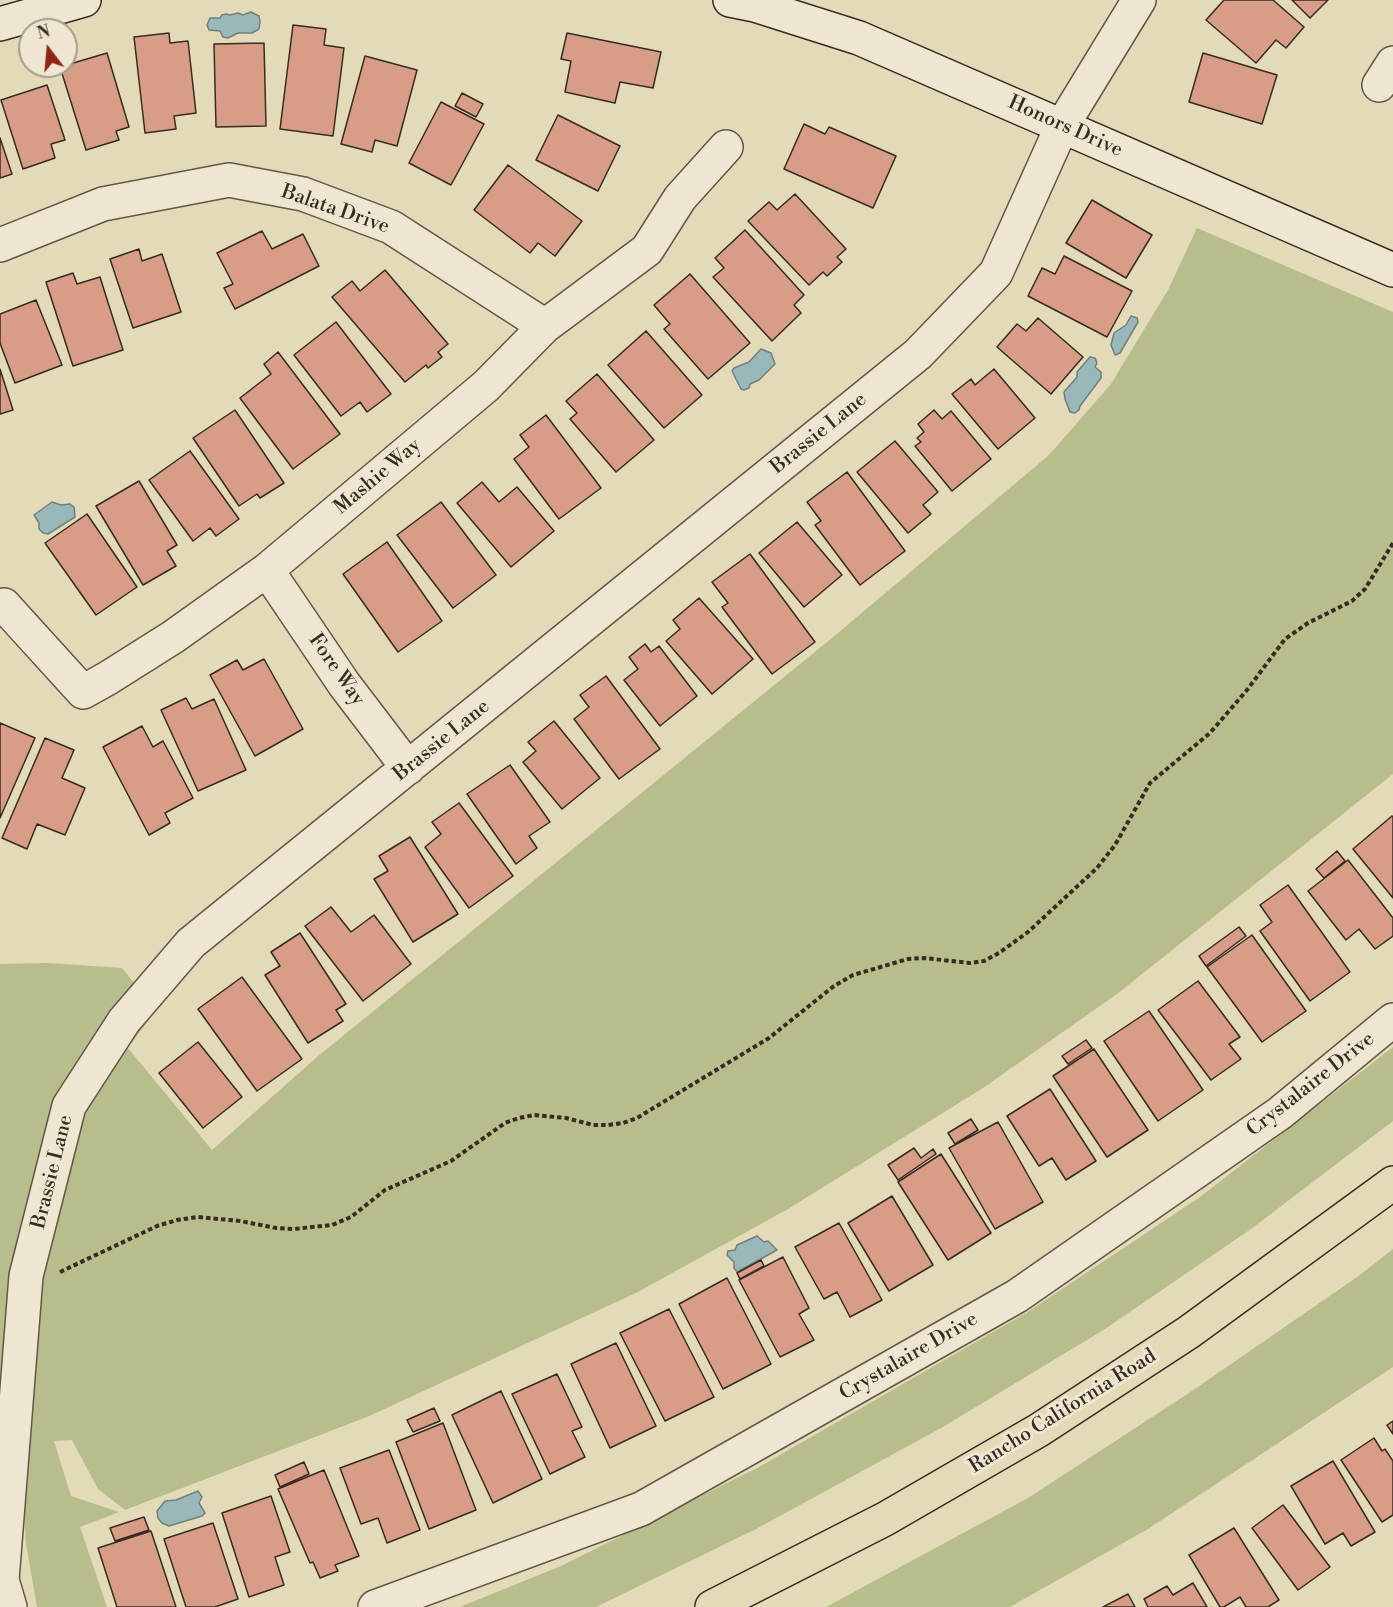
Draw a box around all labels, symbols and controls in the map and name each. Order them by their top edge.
north arrow [18,18,78,78]
text: N [35,21,52,44]
street label: Honors Drive [1004,91,1126,163]
street label: Balata Drive [278,180,392,240]
street label: Brassie Lane [766,388,872,480]
street label: Mashie Way [330,434,426,520]
street label: Fore Way [303,629,369,711]
street label: Brassie Lane [389,695,495,787]
street label: Crystalaire Drive [1242,1028,1380,1142]
street label: Brassie Lane [27,1113,79,1231]
street label: Crystalaire Drive [836,1308,982,1406]
street label: Rancho California Road [965,1345,1161,1479]

